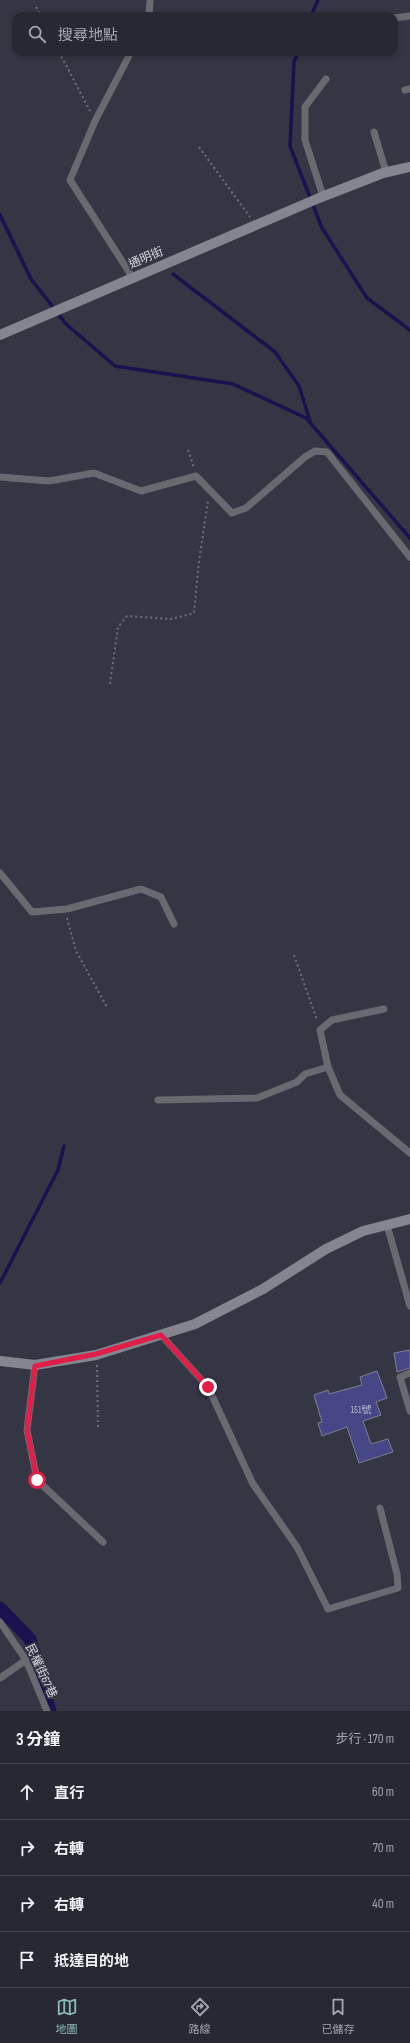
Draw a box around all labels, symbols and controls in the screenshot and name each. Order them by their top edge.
search box [12,12,398,56]
icon: search [26,23,48,45]
text: 搜尋地點 [58,26,118,45]
street label: 通明街 [126,244,166,272]
route end [199,1378,217,1396]
house number: 151號 [350,1404,372,1416]
route start [28,1471,46,1489]
street label: 民權街67巷 [22,1642,60,1700]
text: 3 分鐘 [16,1730,60,1750]
text: 步行 · 170 m [335,1731,394,1747]
icon: ahead [16,1781,38,1803]
text: 直行 [54,1784,84,1803]
text: 60 m [372,1784,394,1800]
icon: right [16,1837,38,1859]
text: 右轉 [54,1840,84,1859]
text: 70 m [373,1840,394,1856]
icon: right [16,1893,38,1915]
text: 右轉 [54,1896,84,1915]
text: 40 m [372,1896,394,1912]
icon: arrive [16,1949,38,1971]
text: 抵達目的地 [54,1952,129,1971]
tab: 地圖 [56,1996,78,2036]
tab: 路線 [189,1996,211,2036]
tab: 已儲存 [322,1996,355,2036]

